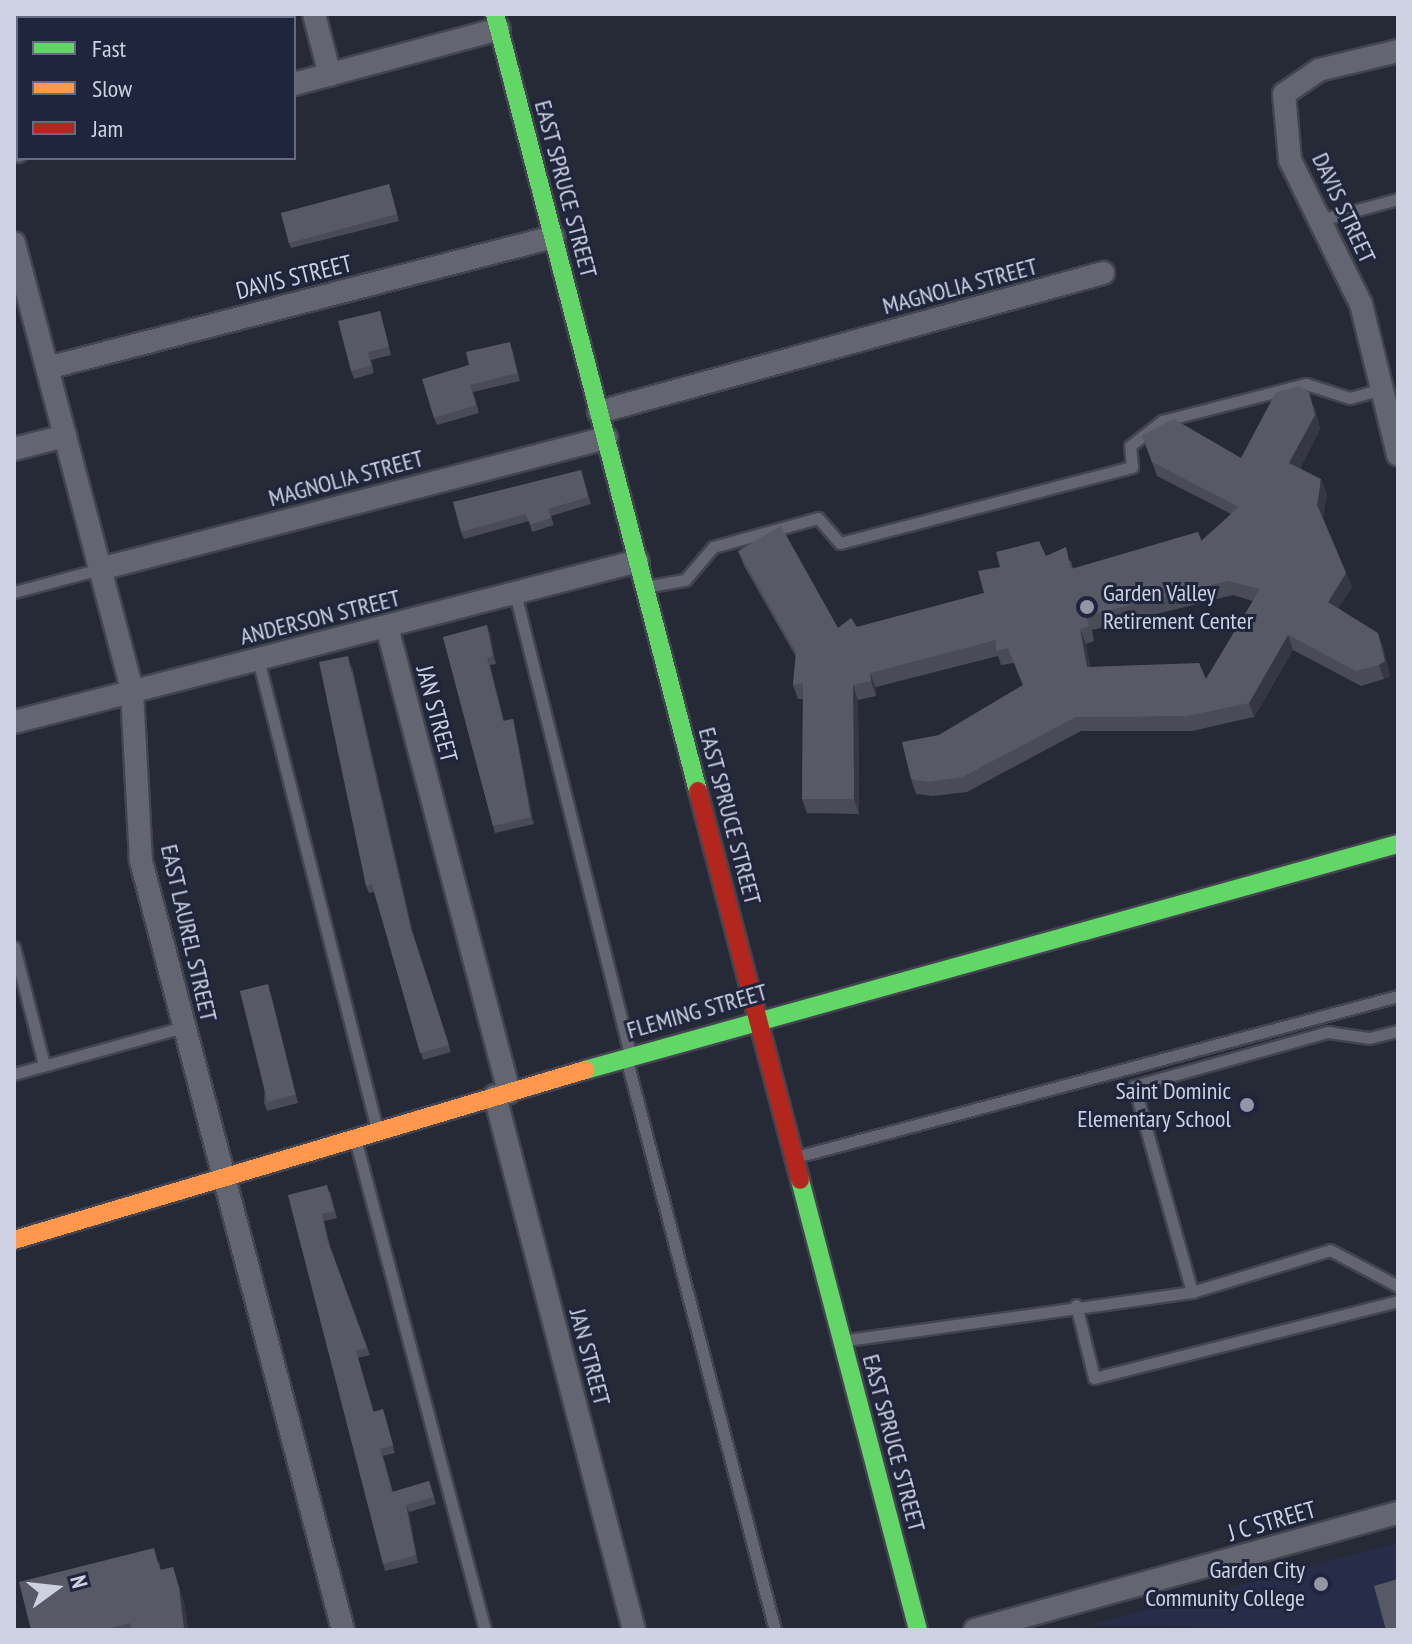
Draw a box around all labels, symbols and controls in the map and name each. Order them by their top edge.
legend [16,16,296,160]
text: Fast [92,33,126,64]
text: Slow [92,73,132,104]
street label: EAST SPRUCE STREET [528,97,604,281]
text: Jam [92,113,123,144]
street label: DAVIS STREET [1306,148,1382,268]
street label: DAVIS STREET [233,249,355,305]
street label: MAGNOLIA STREET [879,251,1041,321]
street label: MAGNOLIA STREET [265,443,427,513]
place label: Garden Valley Retirement Center [1103,579,1253,635]
street label: ANDERSON STREET [237,583,403,651]
marker: Garden Valley Retirement Center [1078,598,1096,616]
street label: JAN STREET [410,662,464,766]
street label: EAST SPRUCE STREET [692,724,768,908]
street label: EAST LAUREL STREET [154,841,224,1025]
street label: FLEMING STREET [623,977,771,1045]
place label: Saint Dominic Elementary School [1077,1077,1231,1133]
marker: Saint Dominic Elementary School [1238,1096,1256,1114]
street label: JAN STREET [563,1305,617,1409]
street label: EAST SPRUCE STREET [856,1351,932,1535]
street label: J C STREET [1224,1495,1320,1547]
north arrow [16,1548,96,1628]
place label: Garden City Community College [1144,1556,1305,1612]
text: N [64,1572,94,1591]
marker: Garden City Community College [1312,1575,1330,1593]

